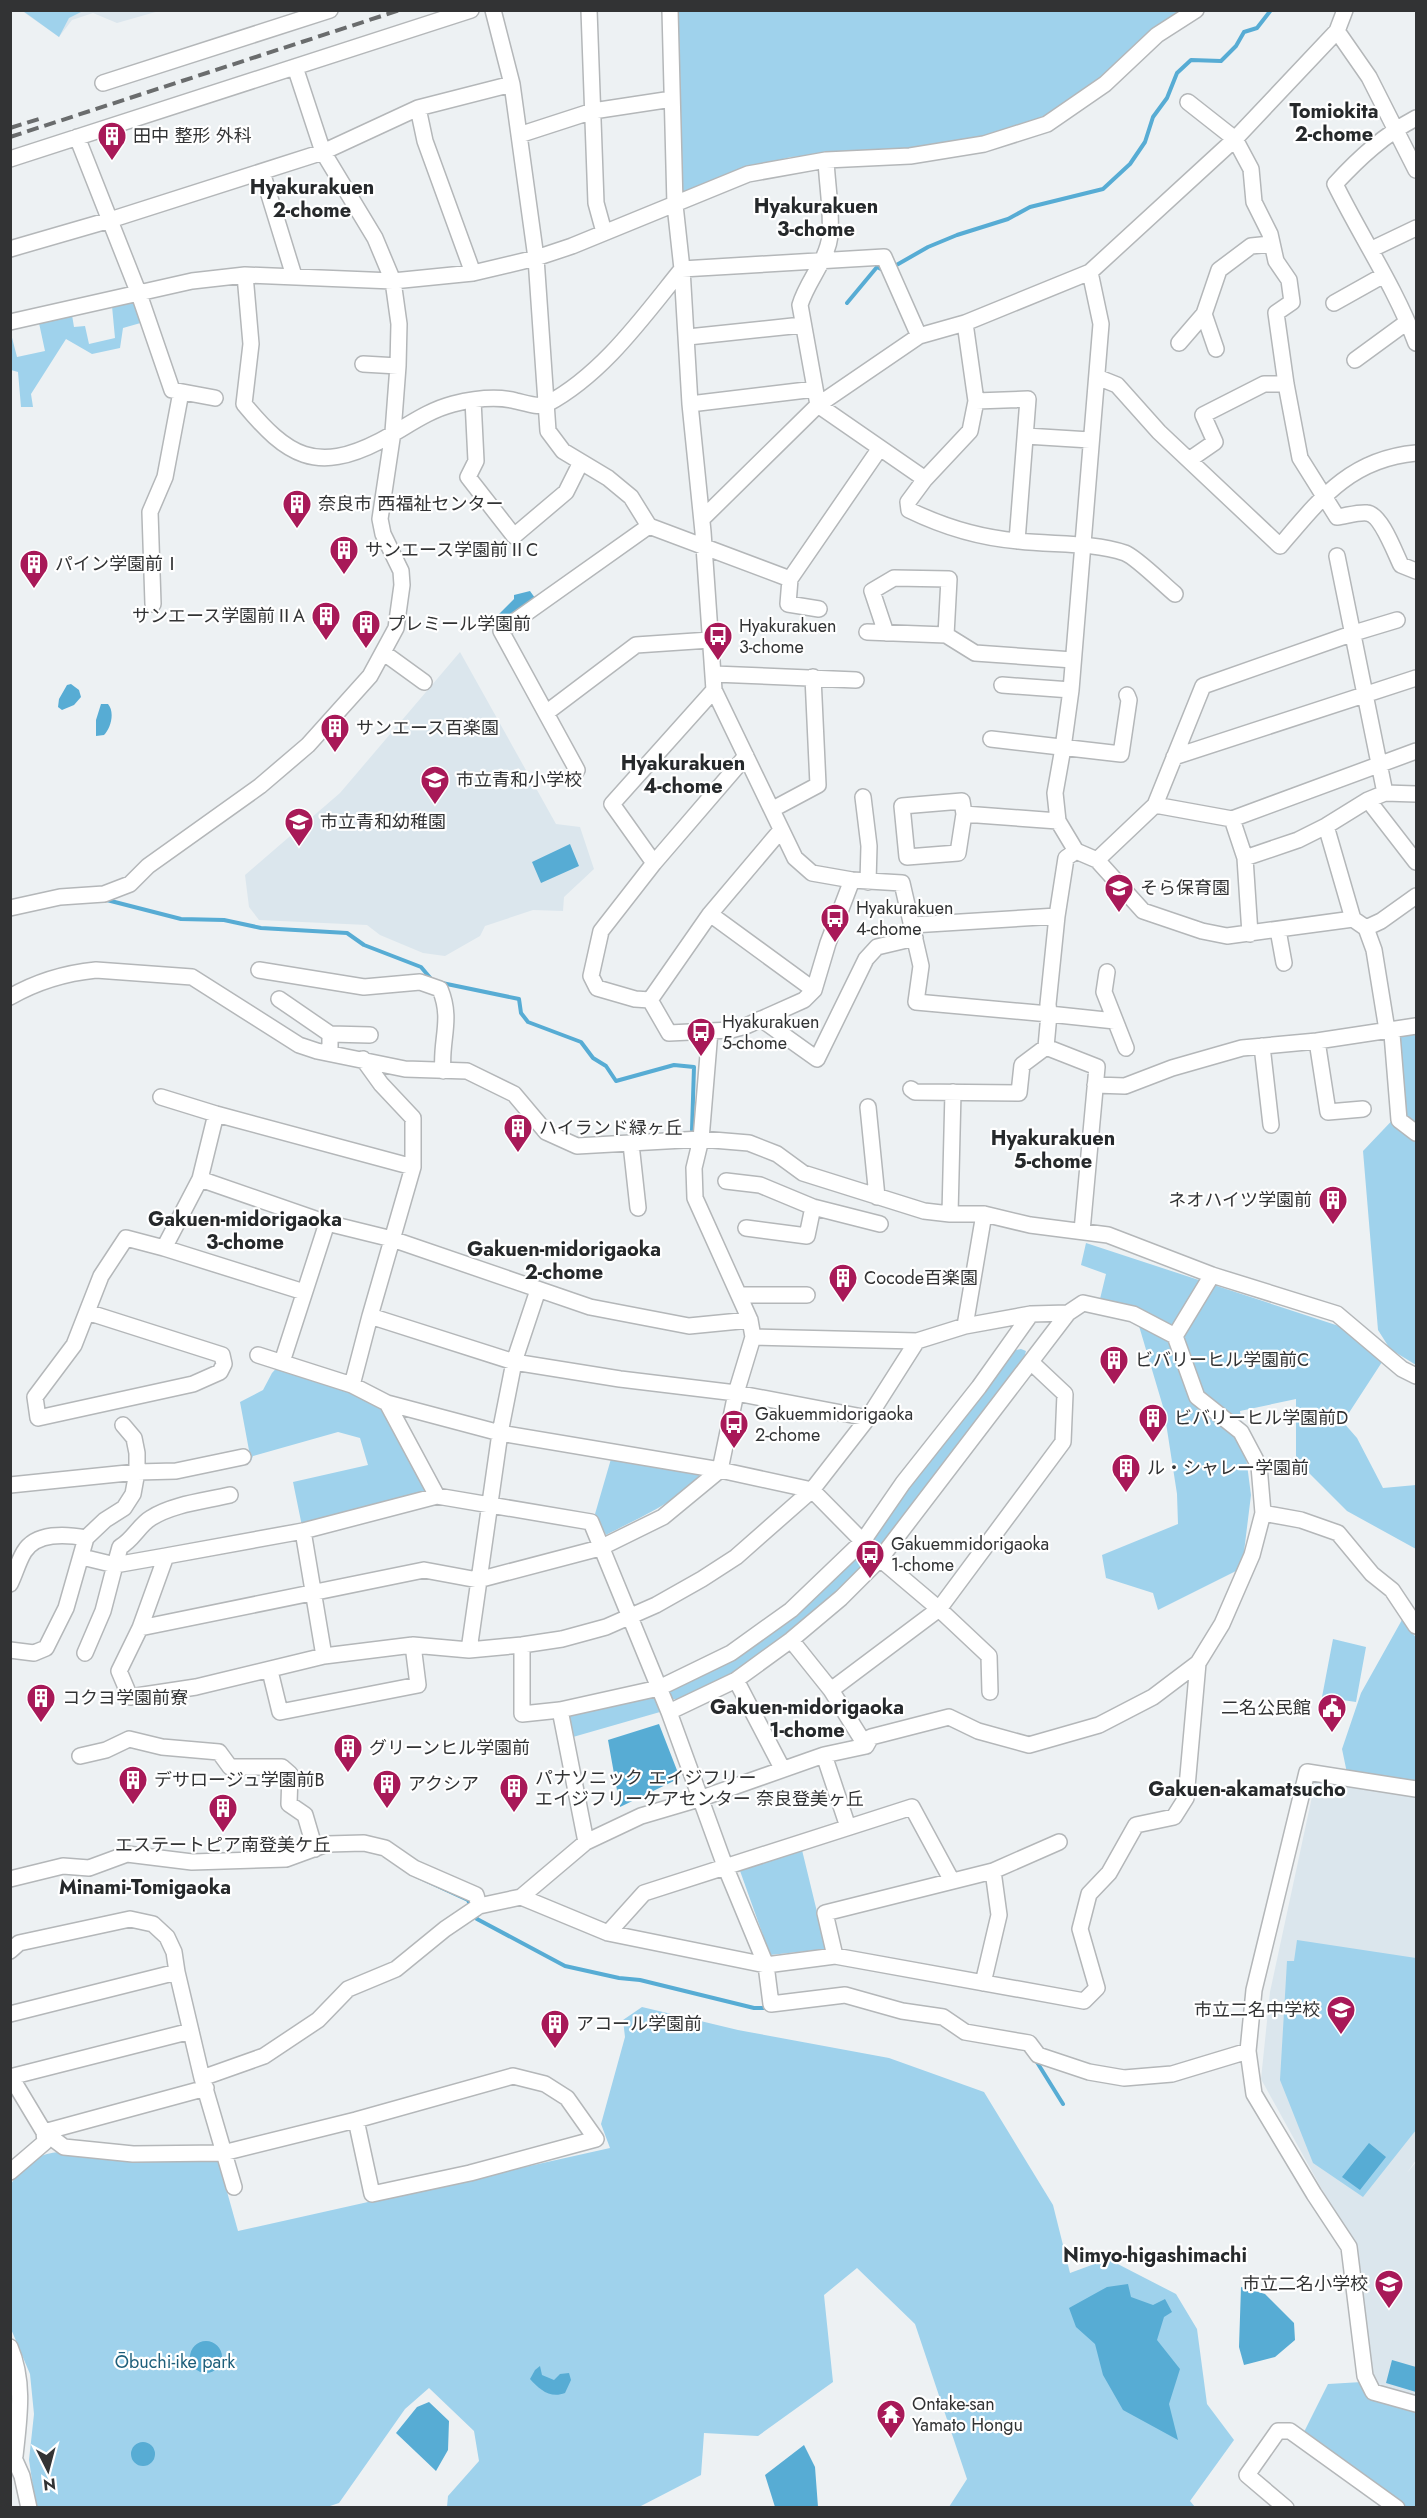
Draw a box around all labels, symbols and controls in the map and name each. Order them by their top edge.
district label: Tomiokita 2-chome [1290,97,1378,149]
building icon: 田中 整形 外科 [96,120,128,162]
place label: 田中 整形 外科 [133,123,252,149]
district label: Hyakurakuen 2-chome [250,173,374,225]
district label: Hyakurakuen 3-chome [754,192,878,244]
building icon: 奈良市 西福祉センター [281,488,313,530]
place label: 奈良市 西福祉センター [318,491,503,517]
building icon: サンエース学園前ⅡC [328,534,360,576]
place label: サンエース学園前ⅡC [365,537,538,563]
building icon: パイン学園前Ⅰ [18,548,50,590]
place label: パイン学園前Ⅰ [55,551,181,577]
building icon: サンエース学園前ⅡA [310,600,342,642]
place label: サンエース学園前ⅡA [132,603,305,629]
building icon: プレミール学園前 [350,608,382,650]
place label: プレミール学園前 [387,611,531,637]
place label: Hyakurakuen 3-chome [739,613,836,660]
bus stop icon: Hyakurakuen 3-chome [702,620,734,662]
building icon: サンエース百楽園 [319,712,351,754]
place label: サンエース百楽園 [356,715,499,741]
district label: Hyakurakuen 4-chome [621,749,745,801]
school or university icon: 市立青和小学校 [419,764,451,806]
place label: 市立青和小学校 [456,767,582,793]
school or university icon: 市立青和幼稚園 [283,806,315,848]
place label: 市立青和幼稚園 [320,809,446,835]
school or university icon: そら保育園 [1103,872,1135,914]
place label: そら保育園 [1140,875,1230,901]
place label: Hyakurakuen 4-chome [856,895,953,942]
bus stop icon: Hyakurakuen 4-chome [819,902,851,944]
place label: Hyakurakuen 5-chome [722,1009,819,1056]
bus stop icon: Hyakurakuen 5-chome [685,1016,717,1058]
building icon: ハイランド緑ヶ丘 [502,1112,534,1154]
place label: ハイランド緑ヶ丘 [539,1115,683,1141]
district label: Hyakurakuen 5-chome [991,1124,1115,1176]
building icon: ネオハイツ学園前 [1317,1184,1349,1226]
place label: ネオハイツ学園前 [1168,1187,1312,1213]
district label: Gakuen-midorigaoka 3-chome [148,1205,342,1257]
district label: Gakuen-midorigaoka 2-chome [467,1235,661,1287]
building icon: Cocode百楽園 [827,1262,859,1304]
place label: Cocode百楽園 [864,1265,978,1291]
building icon: ビバリーヒル学園前C [1098,1344,1130,1386]
place label: ビバリーヒル学園前C [1135,1347,1309,1373]
place label: Gakuemmidorigaoka 2-chome [755,1401,913,1448]
building icon: ビバリーヒル学園前D [1137,1402,1169,1444]
place label: ビバリーヒル学園前D [1174,1405,1348,1431]
bus stop icon: Gakuemmidorigaoka 2-chome [718,1408,750,1450]
building icon: ル・シャレー学園前 [1110,1452,1142,1494]
place label: ル・シャレー学園前 [1147,1455,1309,1481]
place label: Gakuemmidorigaoka 1-chome [891,1531,1049,1578]
bus stop icon: Gakuemmidorigaoka 1-chome [854,1538,886,1580]
building icon: コクヨ学園前寮 [25,1682,57,1724]
place label: コクヨ学園前寮 [62,1685,188,1711]
public building icon: 二名公民館 [1316,1692,1348,1734]
district label: Gakuen-midorigaoka 1-chome [710,1693,904,1745]
place label: 二名公民館 [1221,1695,1311,1721]
building icon: グリーンヒル学園前 [332,1732,364,1774]
place label: グリーンヒル学園前 [369,1735,530,1761]
building icon: デサロージュ学園前B [117,1764,149,1806]
place label: パナソニック エイジフリー エイジフリーケアセンター 奈良登美ヶ丘 [535,1765,864,1812]
place label: デサロージュ学園前B [154,1767,324,1793]
building icon: アクシア [371,1768,403,1810]
place label: アクシア [408,1771,479,1797]
building icon: パナソニック エイジフリー エイジフリーケアセンター 奈良登美ヶ丘 [498,1772,530,1814]
district label: Gakuen-akamatsucho [1148,1775,1346,1804]
building icon: エステートピア南登美ケ丘 [207,1792,239,1834]
place label: エステートピア南登美ケ丘 [115,1832,331,1858]
district label: Minami-Tomigaoka [59,1873,231,1902]
school or university icon: 市立二名中学校 [1325,1994,1357,2036]
place label: 市立二名中学校 [1194,1997,1320,2023]
building icon: アコール学園前 [539,2008,571,2050]
place label: アコール学園前 [576,2011,702,2037]
district label: Nimyo-higashimachi [1063,2241,1247,2270]
school or university icon: 市立二名小学校 [1373,2268,1405,2310]
place label: 市立二名小学校 [1242,2271,1368,2297]
park label: Ōbuchi-ike park [115,2349,235,2375]
place label: Ontake-san Yamato Hongu [912,2391,1023,2438]
temple icon: Ontake-san Yamato Hongu [875,2398,907,2440]
north arrow [18,2440,78,2500]
text: N [42,2472,57,2497]

